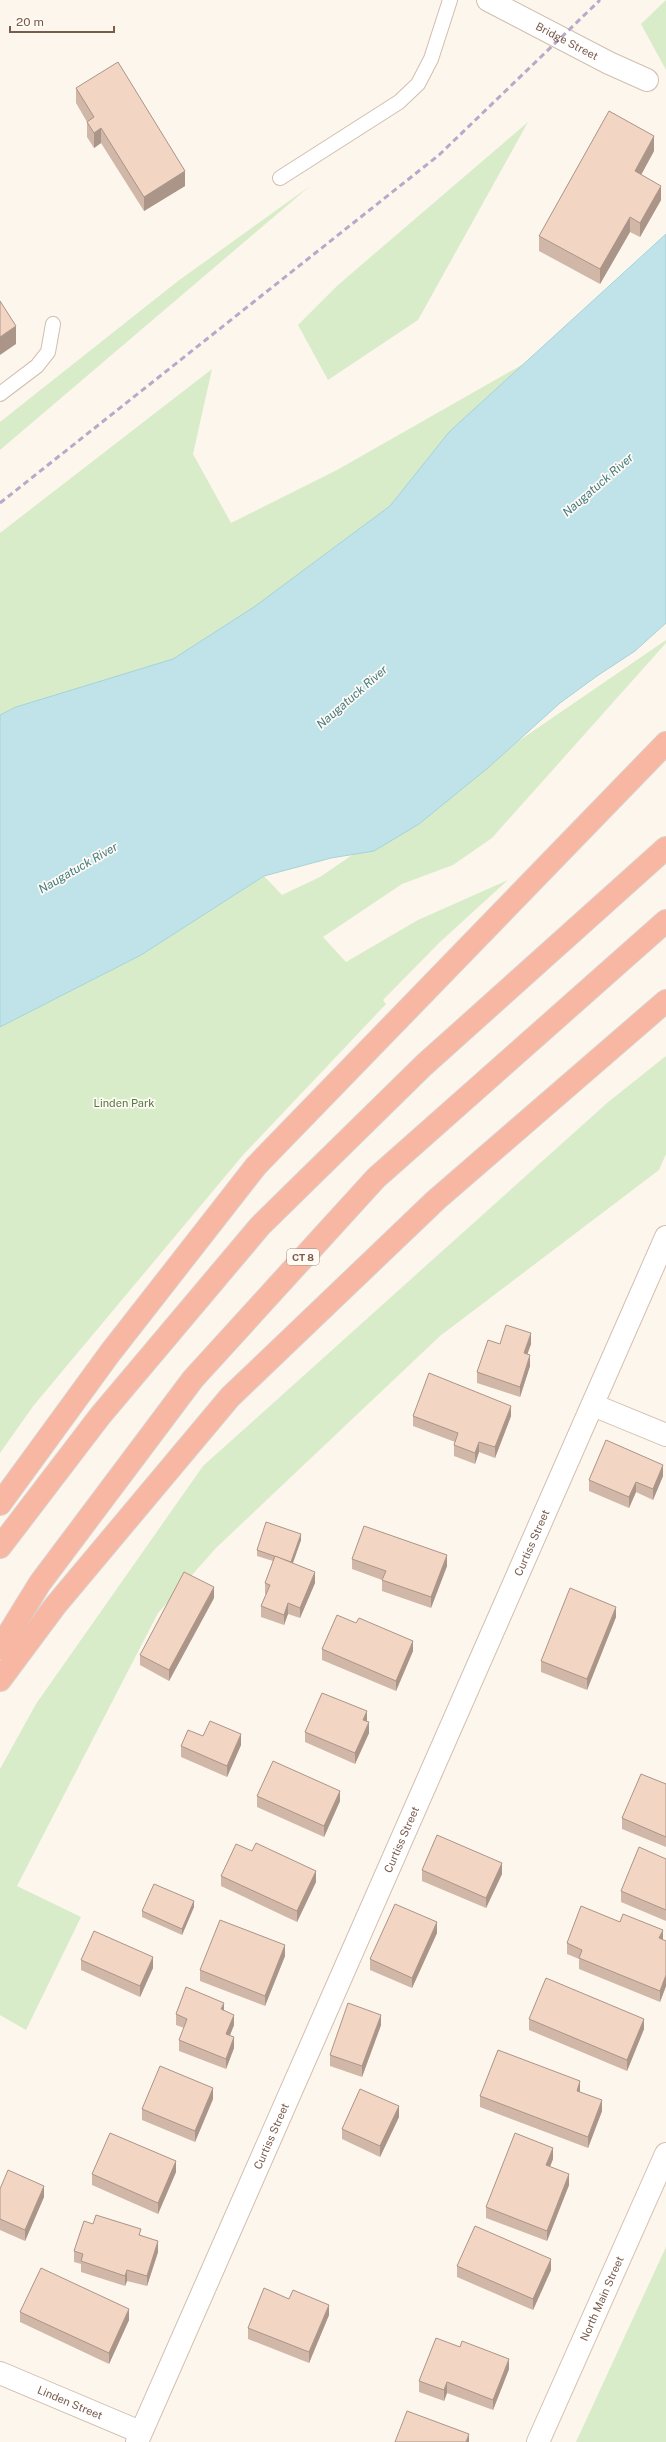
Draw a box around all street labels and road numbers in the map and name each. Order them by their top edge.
street label: Bridge Street [534,20,600,62]
road number: CT 8 [287,1249,319,1265]
street label: Curtiss Street [512,1508,552,1578]
street label: Curtiss Street [382,1805,421,1874]
street label: Curtiss Street [251,2101,291,2171]
street label: North Main Street [578,2254,626,2343]
street label: Linden Street [36,2383,104,2422]

